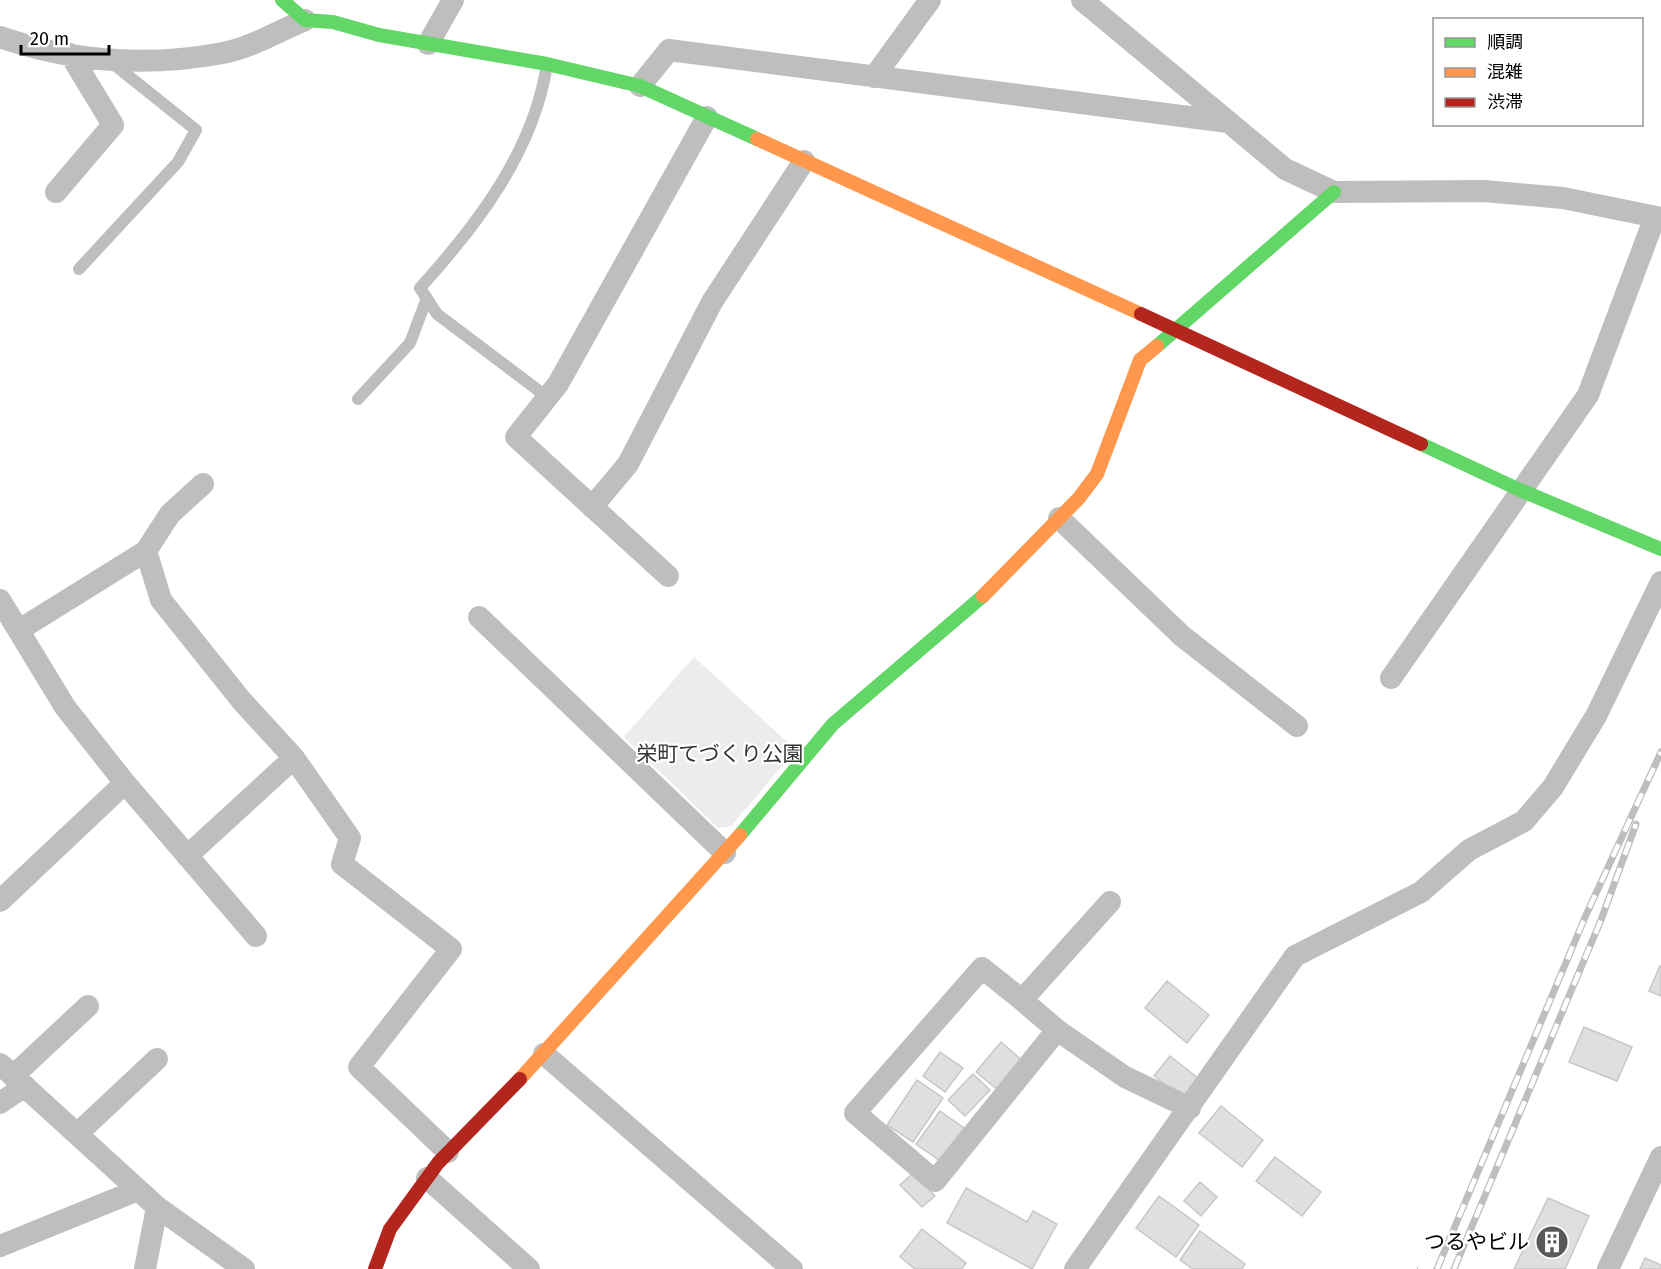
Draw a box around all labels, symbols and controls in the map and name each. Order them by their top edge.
scale bar [21,18,110,56]
legend [1433,18,1643,126]
text: 20 m [30,28,69,50]
text: 順調 [1487,31,1523,53]
text: 混雑 [1487,61,1523,83]
text: 渋滞 [1487,91,1523,113]
park label: 栄町てづくり公園 [636,741,804,767]
building icon: つるやビル [1534,1224,1570,1260]
place label: つるやビル [1424,1229,1529,1255]

